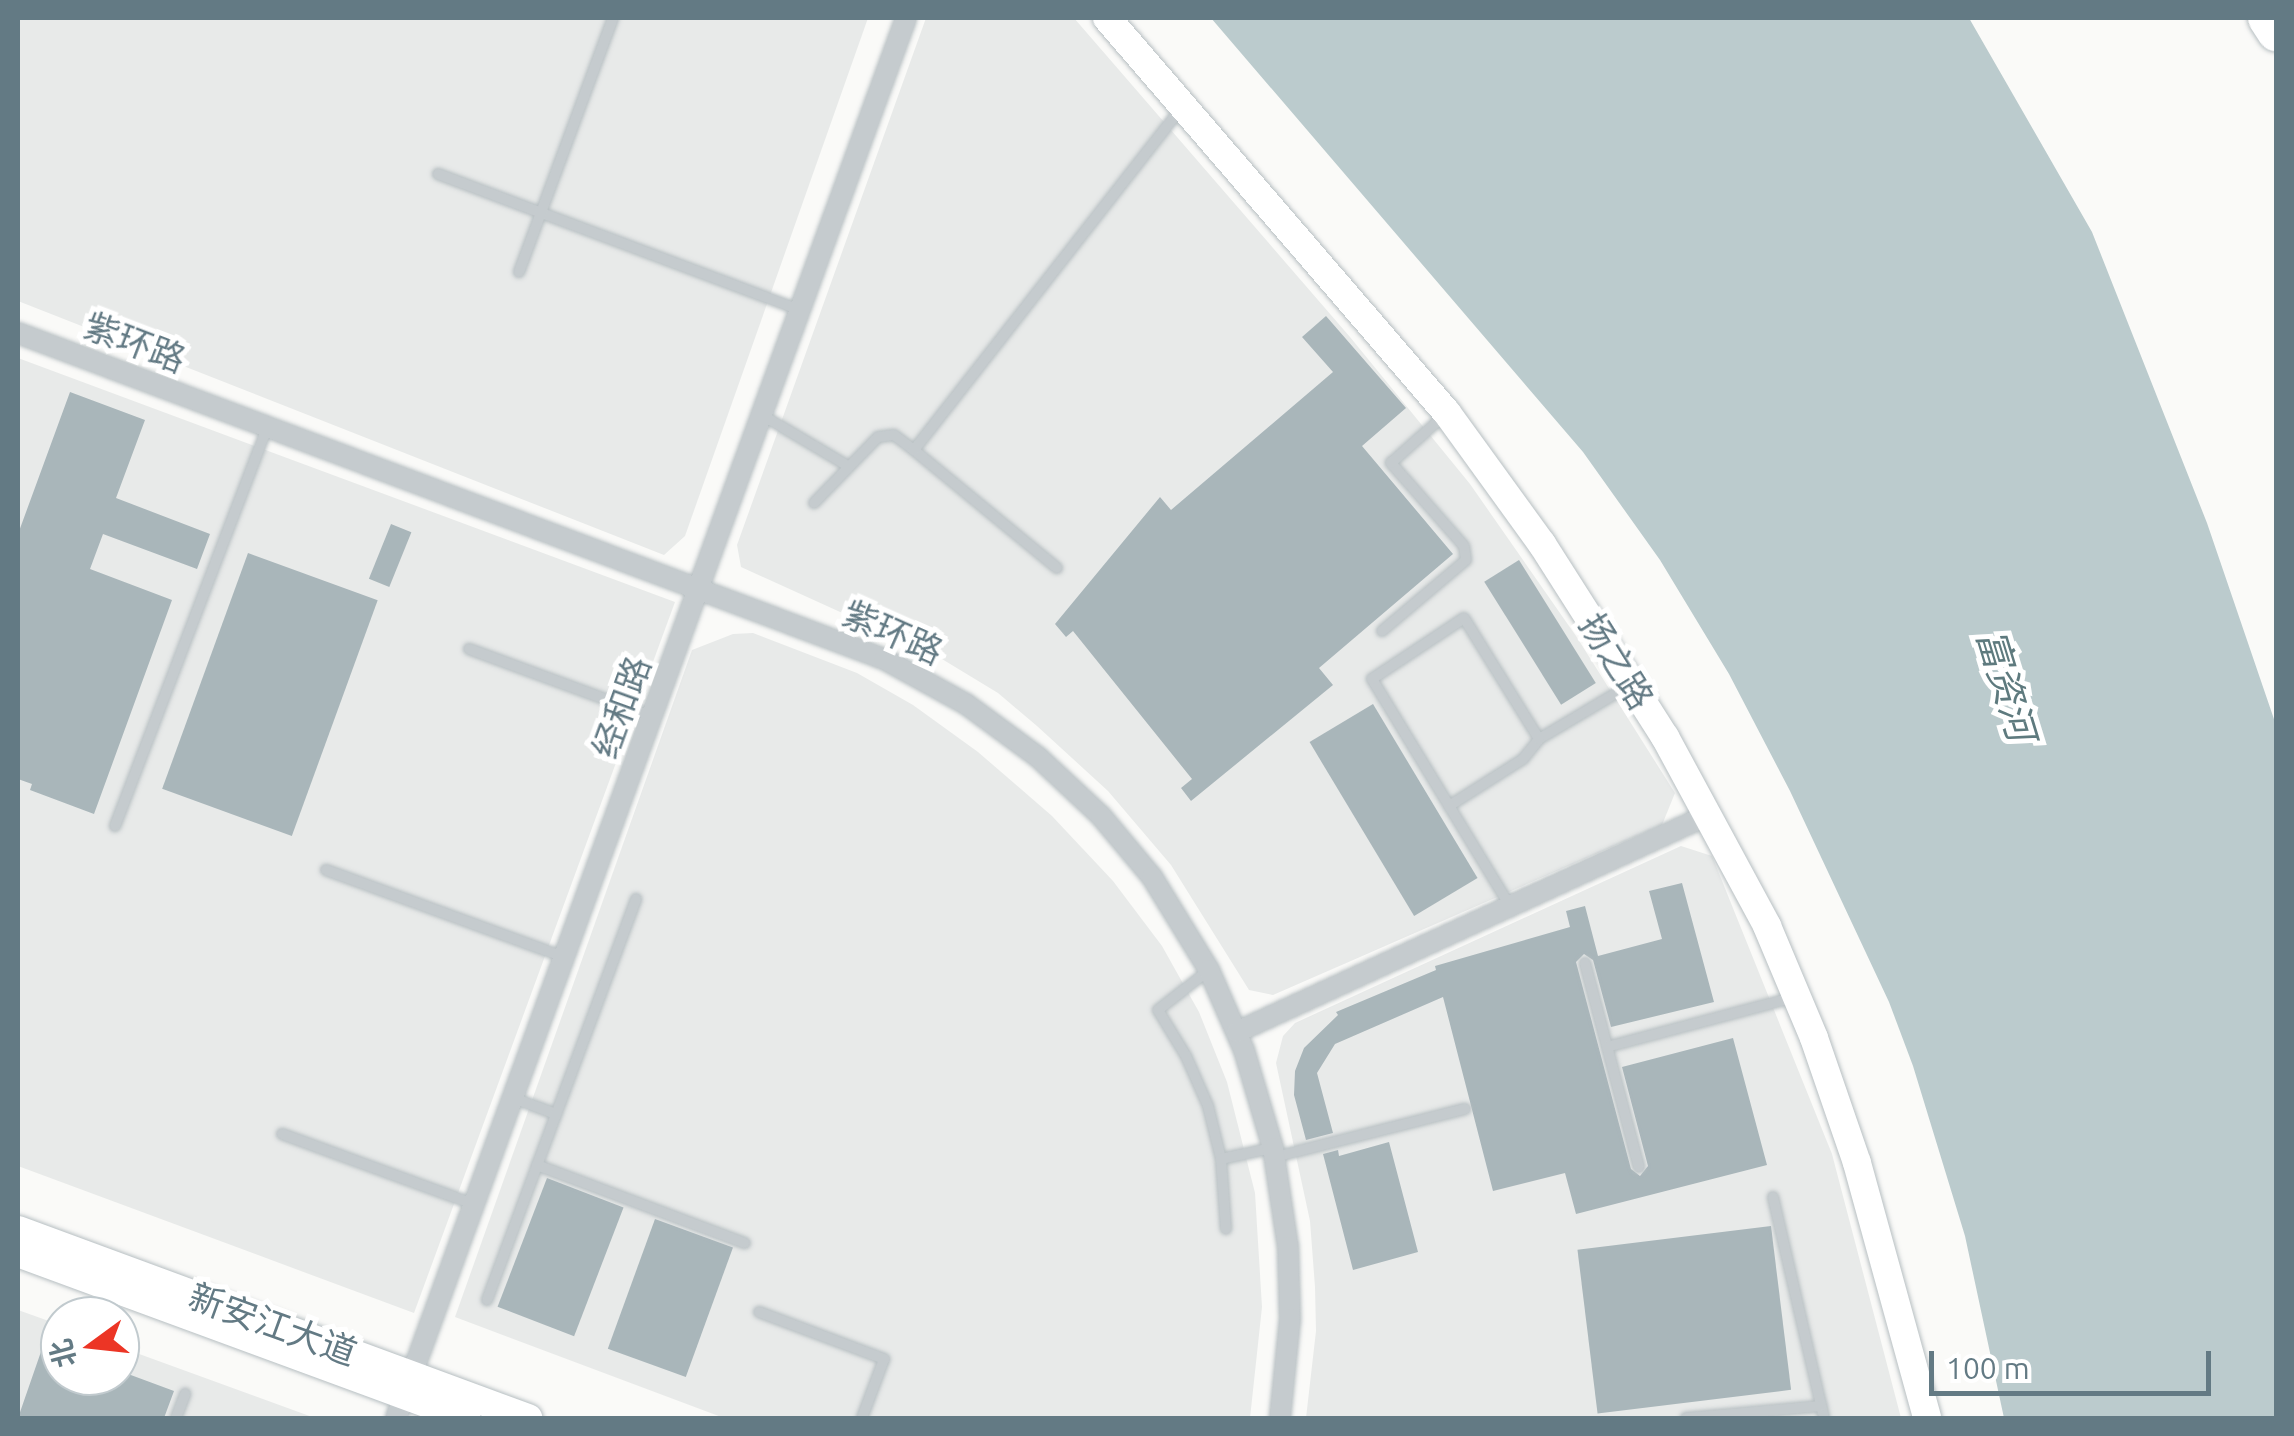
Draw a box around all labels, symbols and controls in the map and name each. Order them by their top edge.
street label: 紫环路 [78,304,192,380]
street label: 紫环路 [836,591,950,673]
street label: 扬之路 [1571,605,1663,717]
water label: 富资河 [1968,624,2044,746]
street label: 经和路 [583,650,659,764]
street label: 新安江大道 [184,1274,362,1374]
north arrow [40,1296,140,1396]
scale bar [1934,1331,2216,1393]
text: 北 [44,1336,81,1371]
text: 100 m [1946,1351,2030,1385]

